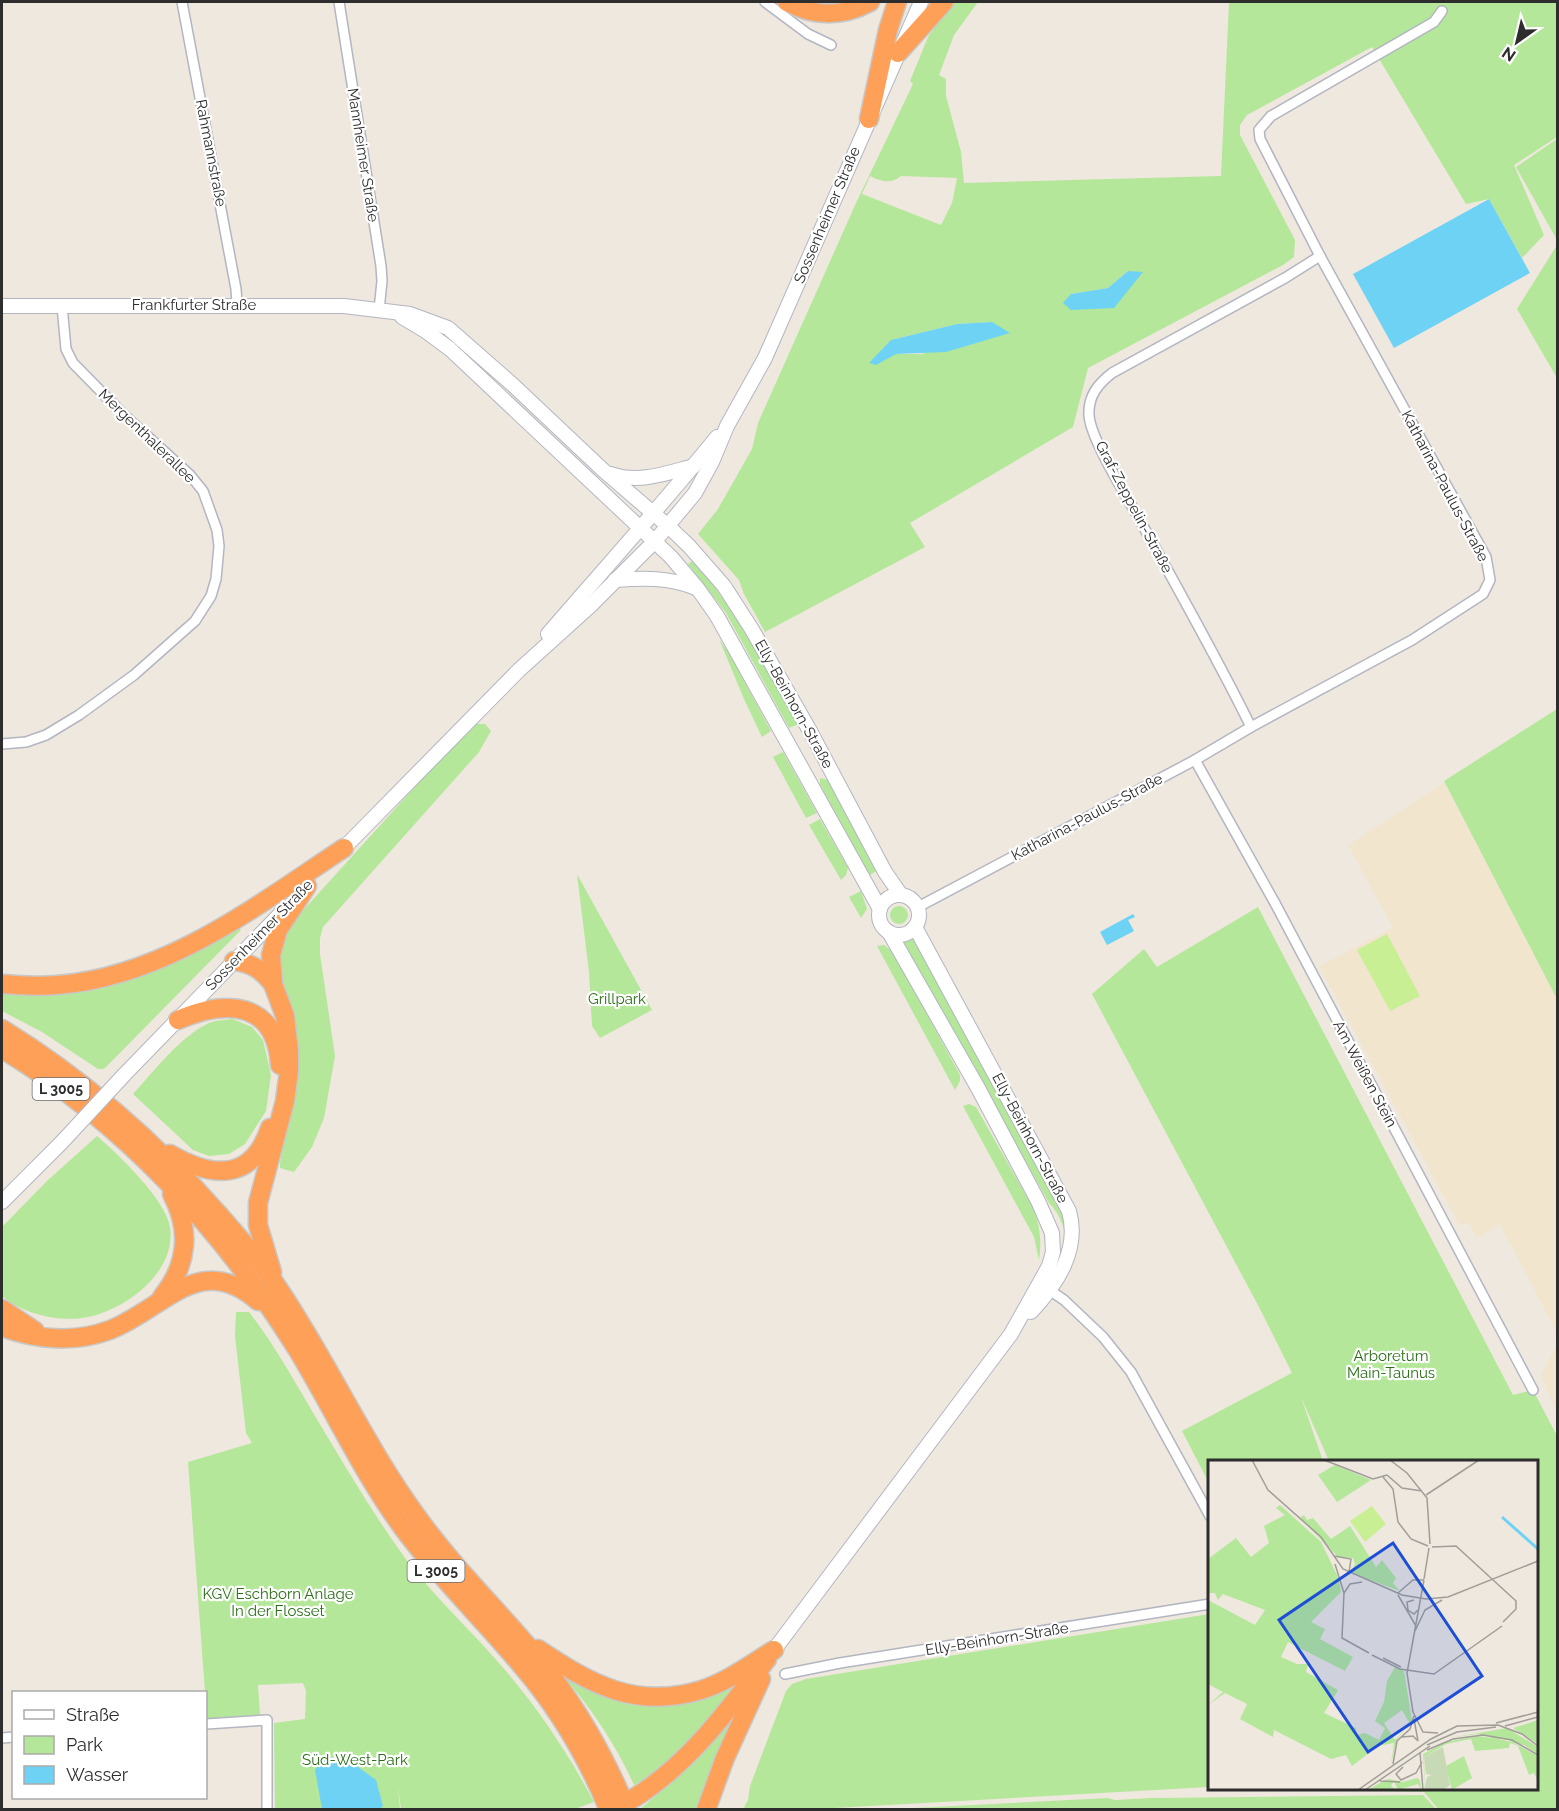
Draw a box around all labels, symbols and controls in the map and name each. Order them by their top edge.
north arrow [1487,12,1547,72]
text: N [1499,43,1519,65]
street label: Mannheimer Straße [344,87,383,223]
street label: Rahmannstraße [192,98,230,208]
street label: Sossenheimer Straße [790,144,864,286]
street label: Frankfurter Straße [132,296,256,314]
street label: Mergenthalerallee [95,385,199,487]
street label: Katharina-Paulus-Straße [1397,407,1493,565]
street label: Graf-Zeppelin-Straße [1092,438,1177,576]
street label: Elly-Beinhorn-Straße [751,636,837,772]
street label: Katharina-Paulus-Straße [1008,769,1166,865]
street label: Sossenheimer Straße [202,876,317,994]
park label: Grillpark [588,990,646,1008]
street label: Am Weißen Stein [1329,1018,1401,1130]
street label: Elly-Beinhorn-Straße [988,1070,1072,1206]
road number: L 3005 [32,1078,90,1100]
park label: Arboretum Main-Taunus [1347,1347,1435,1382]
inset map [1208,1460,1538,1790]
road number: L 3005 [408,1560,464,1582]
park label: KGV Eschborn Anlage In der Flosset [202,1585,354,1620]
street label: Elly-Beinhorn-Straße [924,1619,1070,1659]
legend [12,1691,207,1799]
text: Straße [66,1704,120,1725]
text: Park [66,1734,103,1755]
park label: Süd-West-Park [302,1751,408,1769]
text: Wasser [66,1764,129,1785]

